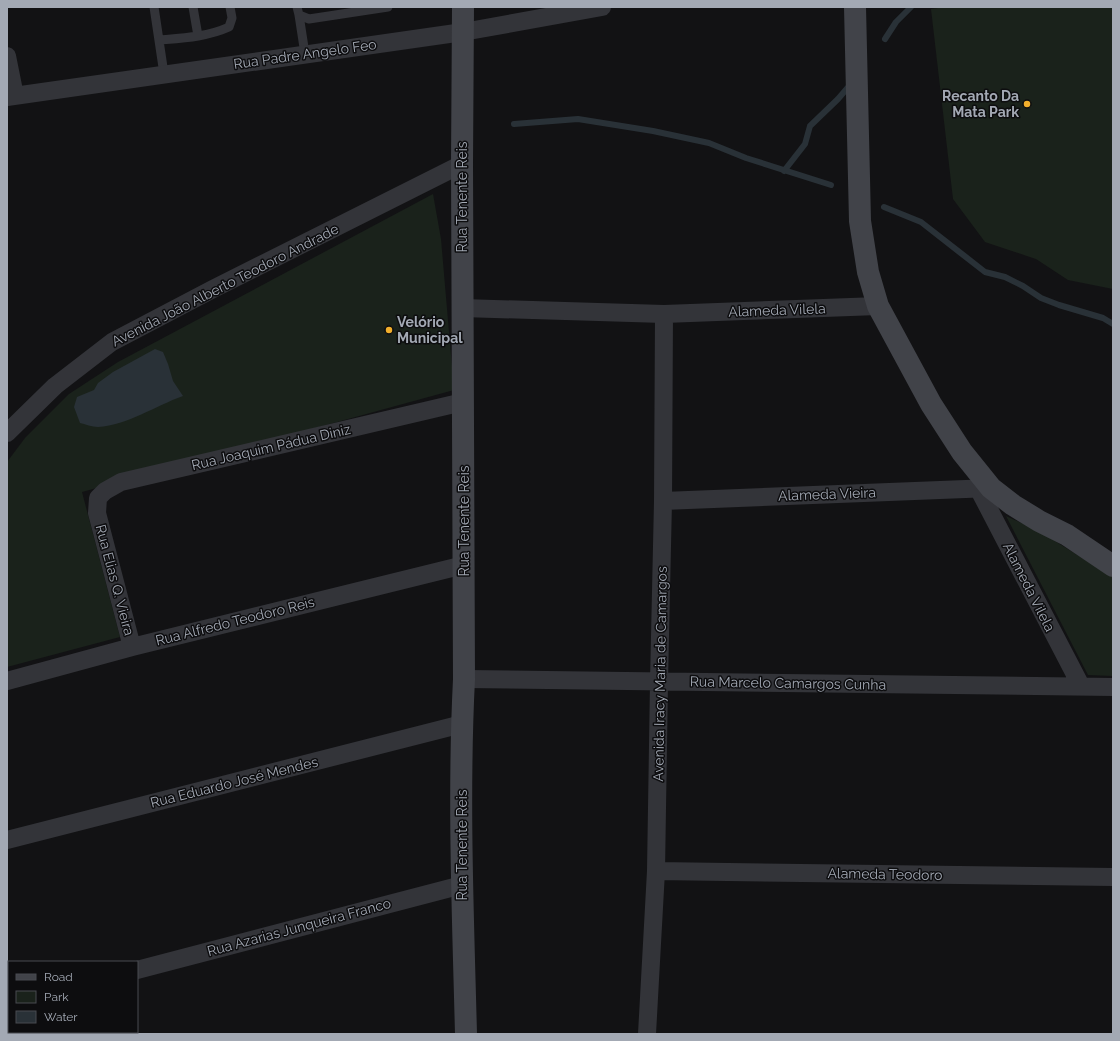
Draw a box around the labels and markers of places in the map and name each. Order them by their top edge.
place label: Recanto Da Mata Park [942,88,1019,120]
marker: Recanto Da Mata Park [1022,99,1032,109]
place label: Velório Municipal [397,314,463,346]
marker: Velório Municipal [384,325,394,335]

